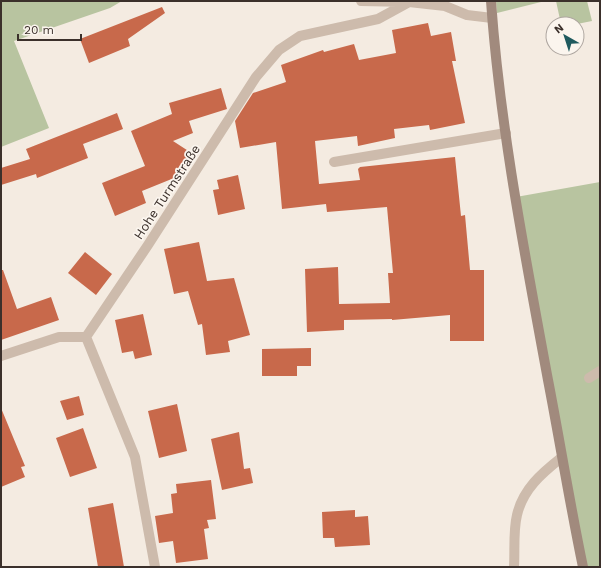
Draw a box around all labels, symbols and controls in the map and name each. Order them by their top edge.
scale bar [18,16,81,42]
north arrow [545,16,585,56]
text: N [552,21,566,36]
text: 20 m [24,23,54,37]
street label: Hohe Turmstraße [131,142,203,242]

